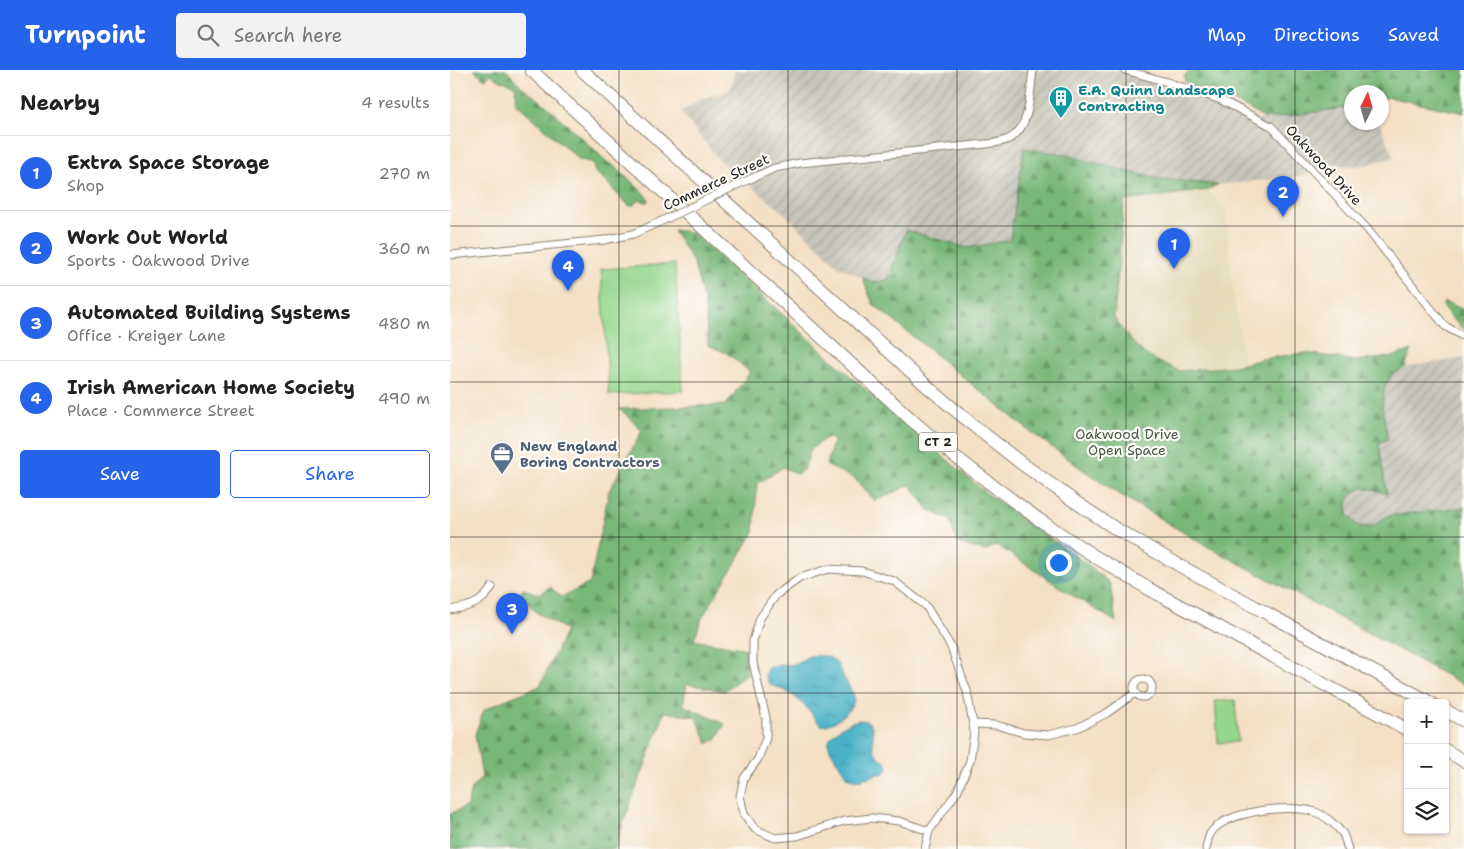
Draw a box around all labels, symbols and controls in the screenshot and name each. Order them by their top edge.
search box [176,13,526,58]
text: Turnpoint [25,19,146,51]
icon: search [194,21,222,49]
text: Search here [234,23,342,48]
text: Map [1208,23,1246,47]
text: Directions [1274,23,1360,47]
text: Saved [1388,23,1439,47]
place label: E.A. Quinn Landscape Contracting [1078,81,1235,115]
building icon: E.A. Quinn Landscape Contracting [1048,85,1074,119]
north arrow [1344,85,1389,130]
text: Nearby [20,89,100,117]
text: 4 results [361,92,430,113]
street label: Oakwood Drive [1282,121,1366,209]
text: Extra Space Storage [67,150,270,175]
street label: Commerce Street [660,150,772,214]
text: 1 [32,163,40,184]
text: 270 m [379,163,430,184]
text: Shop [67,175,104,196]
pin: 2 [1267,176,1299,217]
text: Work Out World [67,225,228,250]
pin: 1 [1158,228,1190,269]
text: 2 [30,238,42,259]
text: 360 m [378,238,430,259]
text: Sports · Oakwood Drive [67,250,250,271]
pin: 4 [552,250,584,291]
text: Automated Building Systems [67,300,351,325]
text: 3 [30,313,42,334]
text: 480 m [378,313,430,334]
text: Office · Kreiger Lane [67,325,226,346]
text: Irish American Home Society [67,375,355,400]
text: 4 [30,388,42,409]
text: 490 m [378,388,430,409]
text: Place · Commerce Street [67,400,255,421]
park label: Oakwood Drive Open Space [1075,425,1179,459]
road number: CT 2 [919,432,957,452]
place label: New England Boring Contractors [520,437,660,471]
office icon: New England Boring Contractors [489,441,515,475]
button: Save [20,450,220,498]
button: Share [230,450,430,498]
your location [1046,550,1072,576]
pin: 3 [496,593,528,634]
map controls [1404,699,1449,834]
button: + [1404,699,1449,744]
button: − [1404,744,1449,789]
button: layers [1404,789,1449,834]

